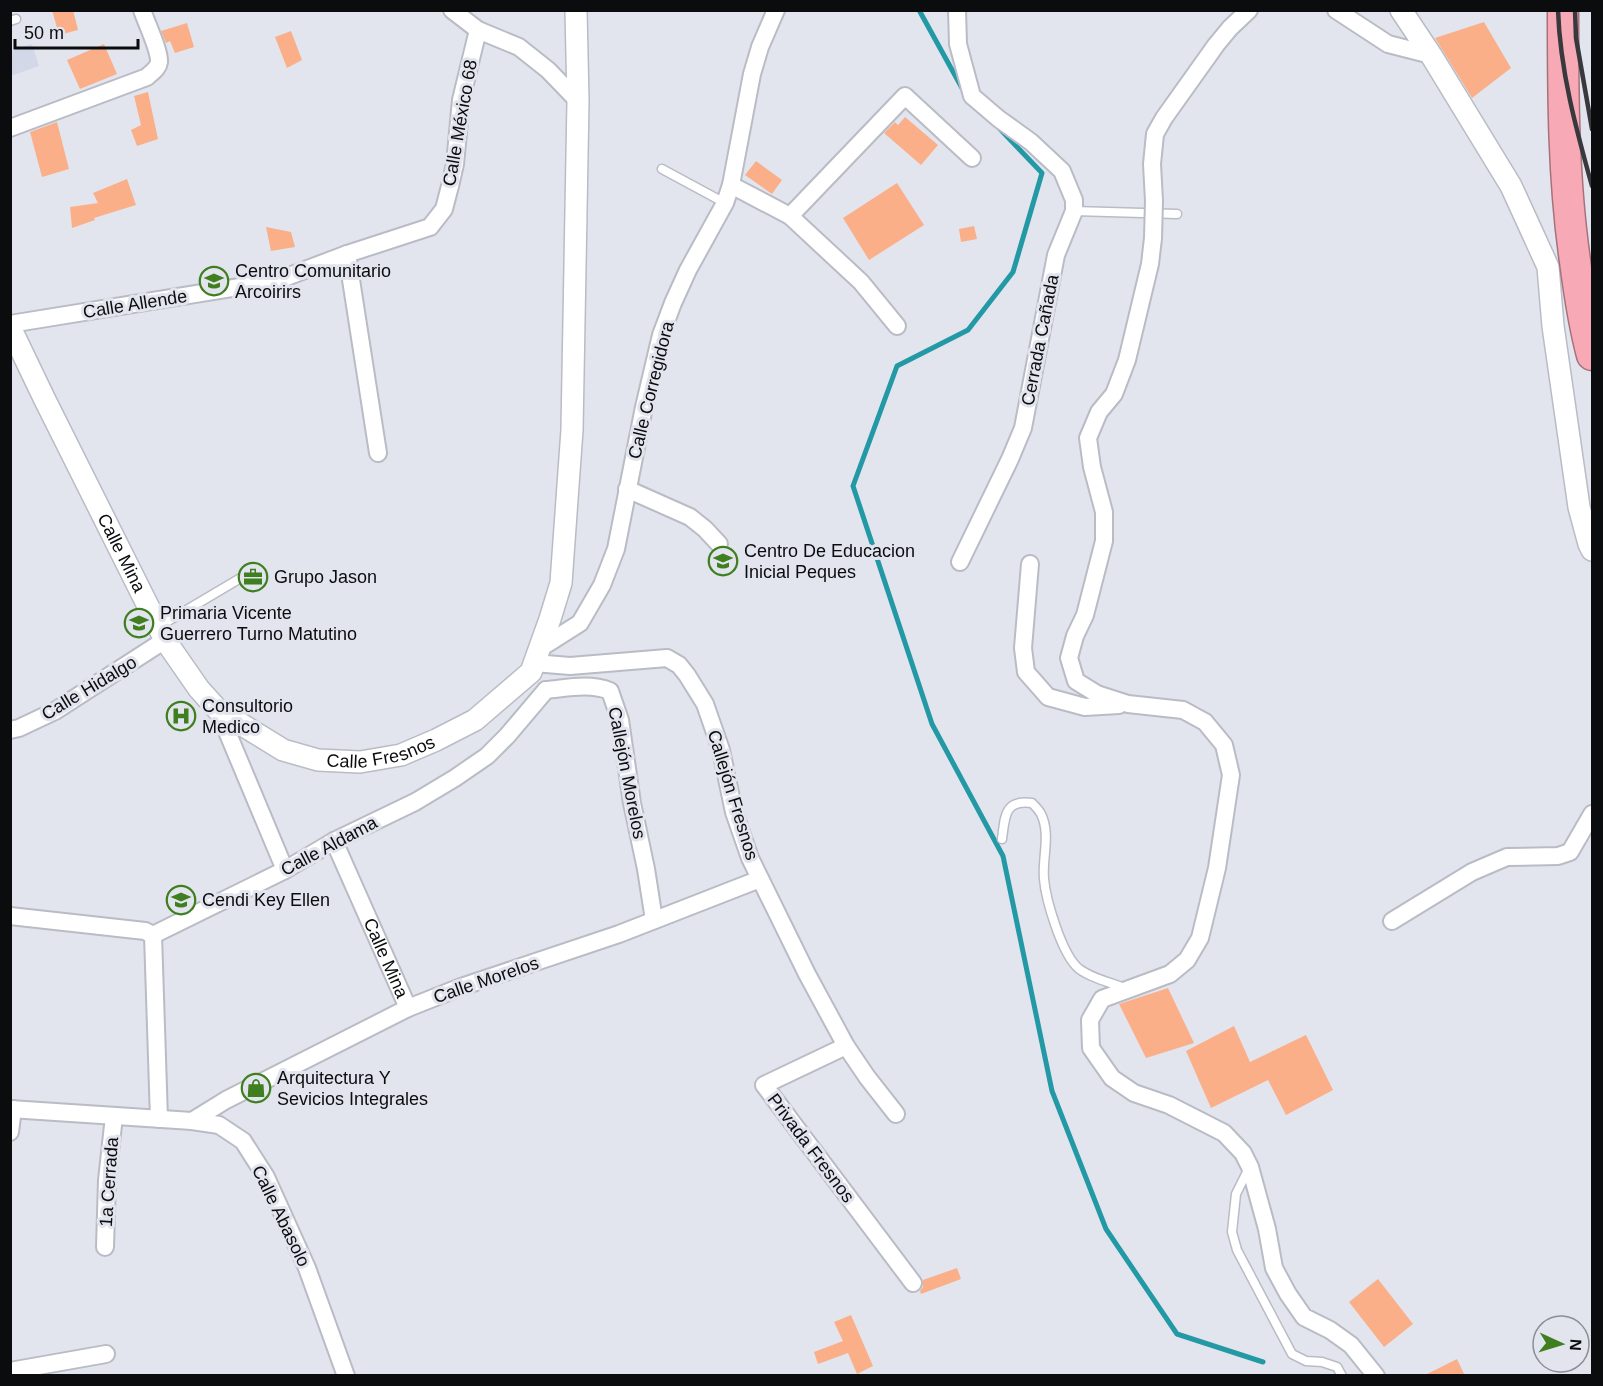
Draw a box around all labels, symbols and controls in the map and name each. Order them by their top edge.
scale bar [15,12,138,50]
text: 50 m [24,23,64,43]
street label: Calle México 68 [439,58,481,188]
place label: Centro Comunitario Arcoirirs [235,261,391,302]
school or university icon: Centro Comunitario Arcoirirs [198,265,230,297]
street label: Cerrada Cañada [1017,272,1063,407]
street label: Calle Allende [82,286,188,322]
street label: Calle Corregidora [624,318,678,461]
street label: Calle Mina [94,510,150,596]
place label: Centro De Educacion Inicial Peques [744,541,915,582]
school or university icon: Centro De Educacion Inicial Peques [707,545,739,577]
office icon: Grupo Jason [237,561,269,593]
place label: Grupo Jason [274,567,377,587]
place label: Primaria Vicente Guerrero Turno Matutino [160,603,357,644]
school or university icon: Primaria Vicente Guerrero Turno Matutino [123,607,155,639]
street label: Calle Hidalgo [38,652,140,724]
place label: Consultorio Medico [202,696,293,737]
hospital icon: Consultorio Medico [165,700,197,732]
street label: Callejón Morelos [604,705,650,841]
street label: Callejón Fresnos [704,727,762,863]
street label: Calle Fresnos [326,732,438,772]
street label: Calle Aldama [277,812,381,880]
school or university icon: Cendi Key Ellen [165,884,197,916]
place label: Cendi Key Ellen [202,890,330,910]
street label: Calle Mina [359,915,413,1002]
street label: Calle Morelos [431,953,541,1007]
place label: Arquitectura Y Sevicios Integrales [277,1068,428,1109]
shop icon: Arquitectura Y Sevicios Integrales [240,1072,272,1104]
street label: Privada Fresnos [764,1090,858,1206]
street label: 1a Cerrada [96,1135,122,1228]
street label: Calle Abasolo [248,1162,314,1270]
north arrow [1531,1314,1591,1374]
text: N [1567,1339,1584,1351]

